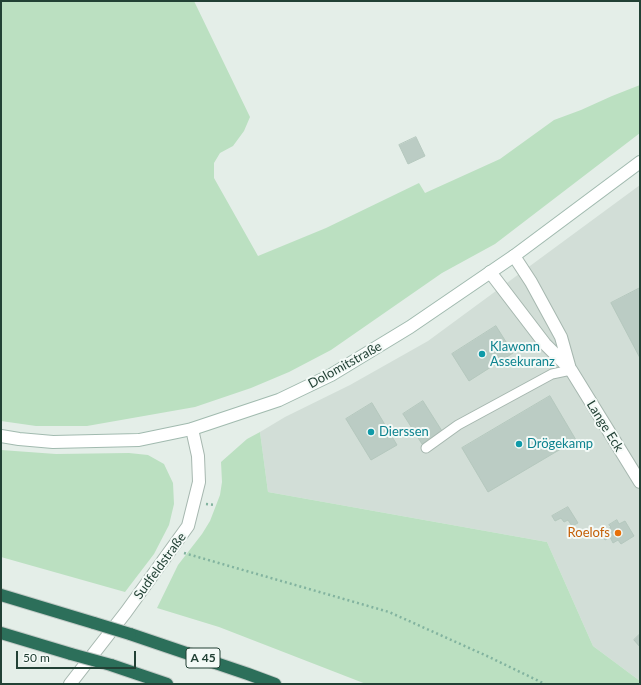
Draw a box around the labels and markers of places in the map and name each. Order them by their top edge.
place label: Klawonn Assekuranz [490,339,555,370]
marker: Klawonn Assekuranz [477,349,487,359]
place label: Dierssen [379,424,429,440]
marker: Dierssen [366,427,376,437]
place label: Drögekamp [527,436,593,452]
marker: Drögekamp [514,439,524,449]
place label: Roelofs [568,525,610,541]
marker: Roelofs [613,528,623,538]

